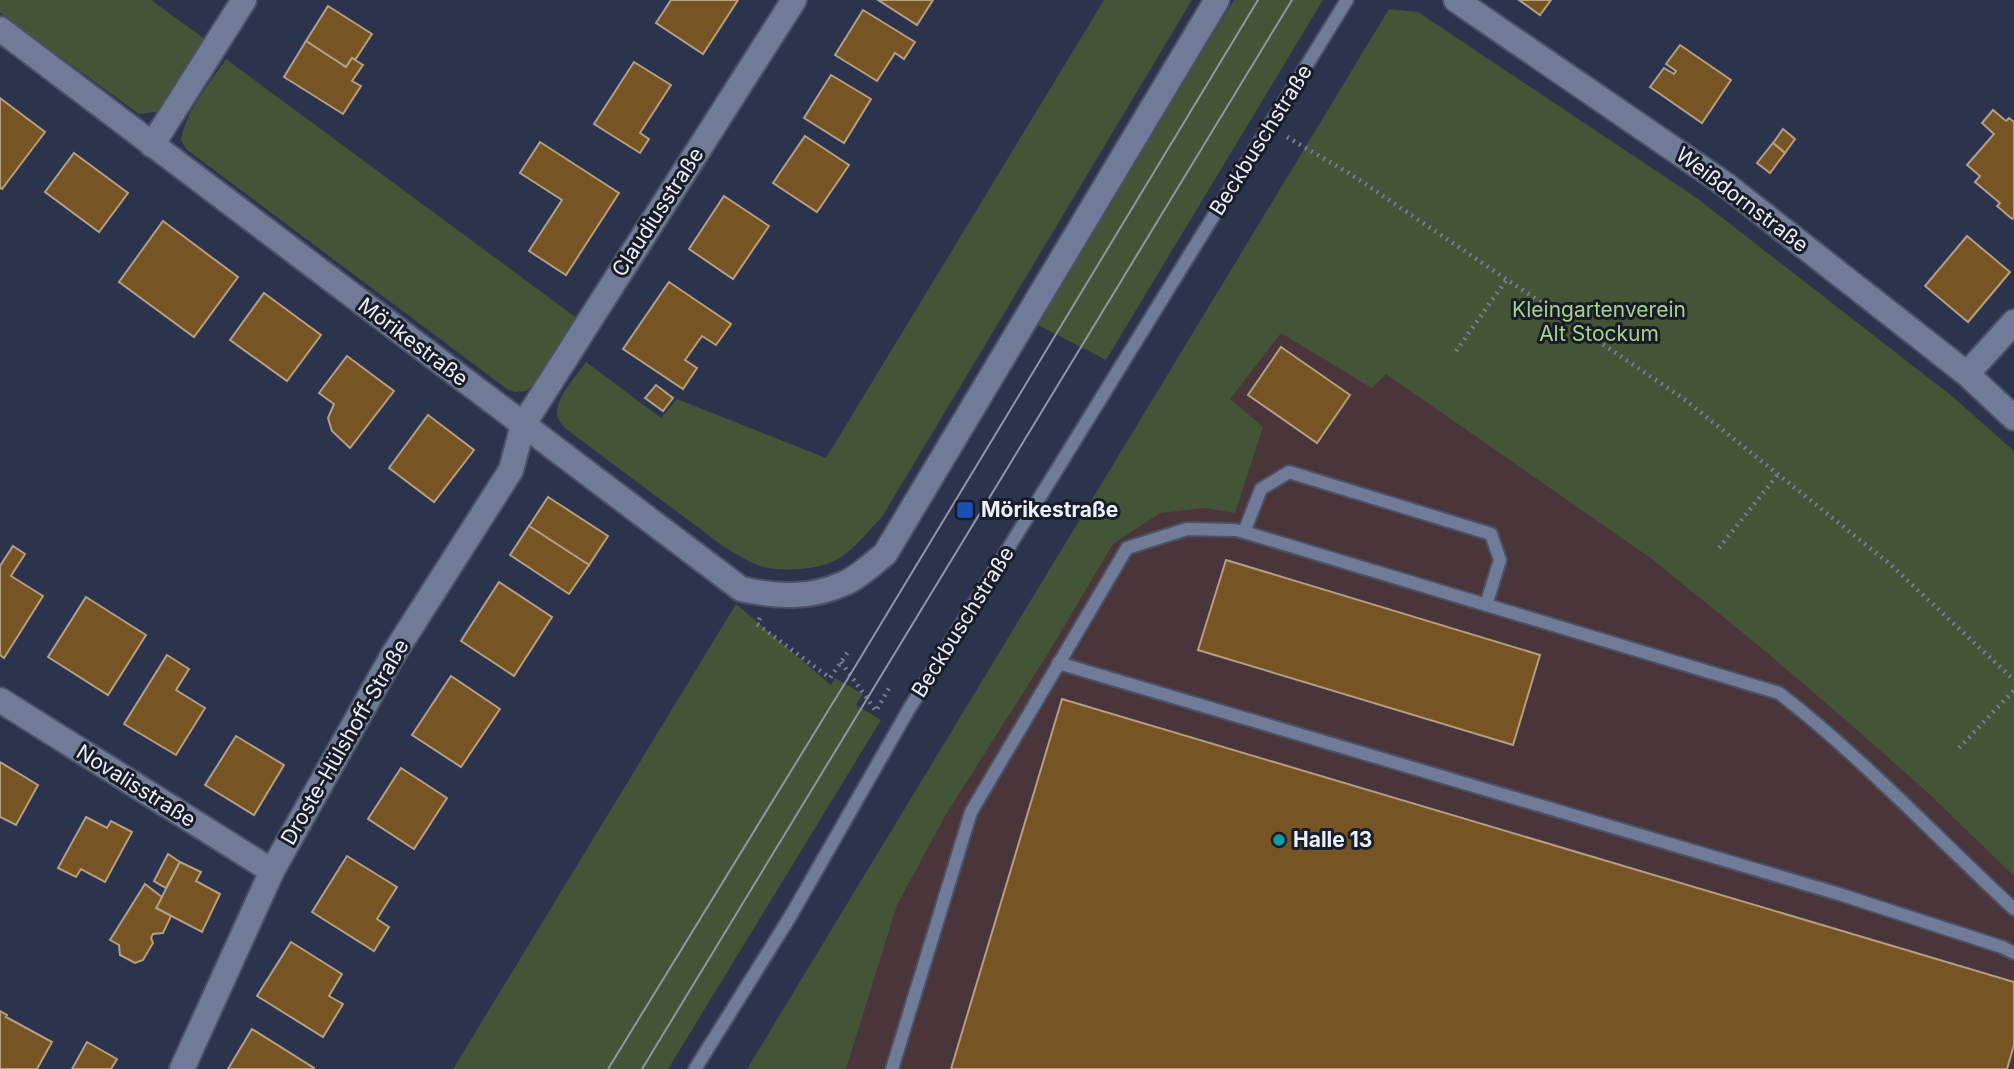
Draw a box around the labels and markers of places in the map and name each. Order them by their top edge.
place label: Mörikestraße [981,497,1118,522]
marker: Mörikestraße [955,500,975,520]
place label: Halle 13 [1293,827,1372,852]
marker: Halle 13 [1271,832,1287,848]

